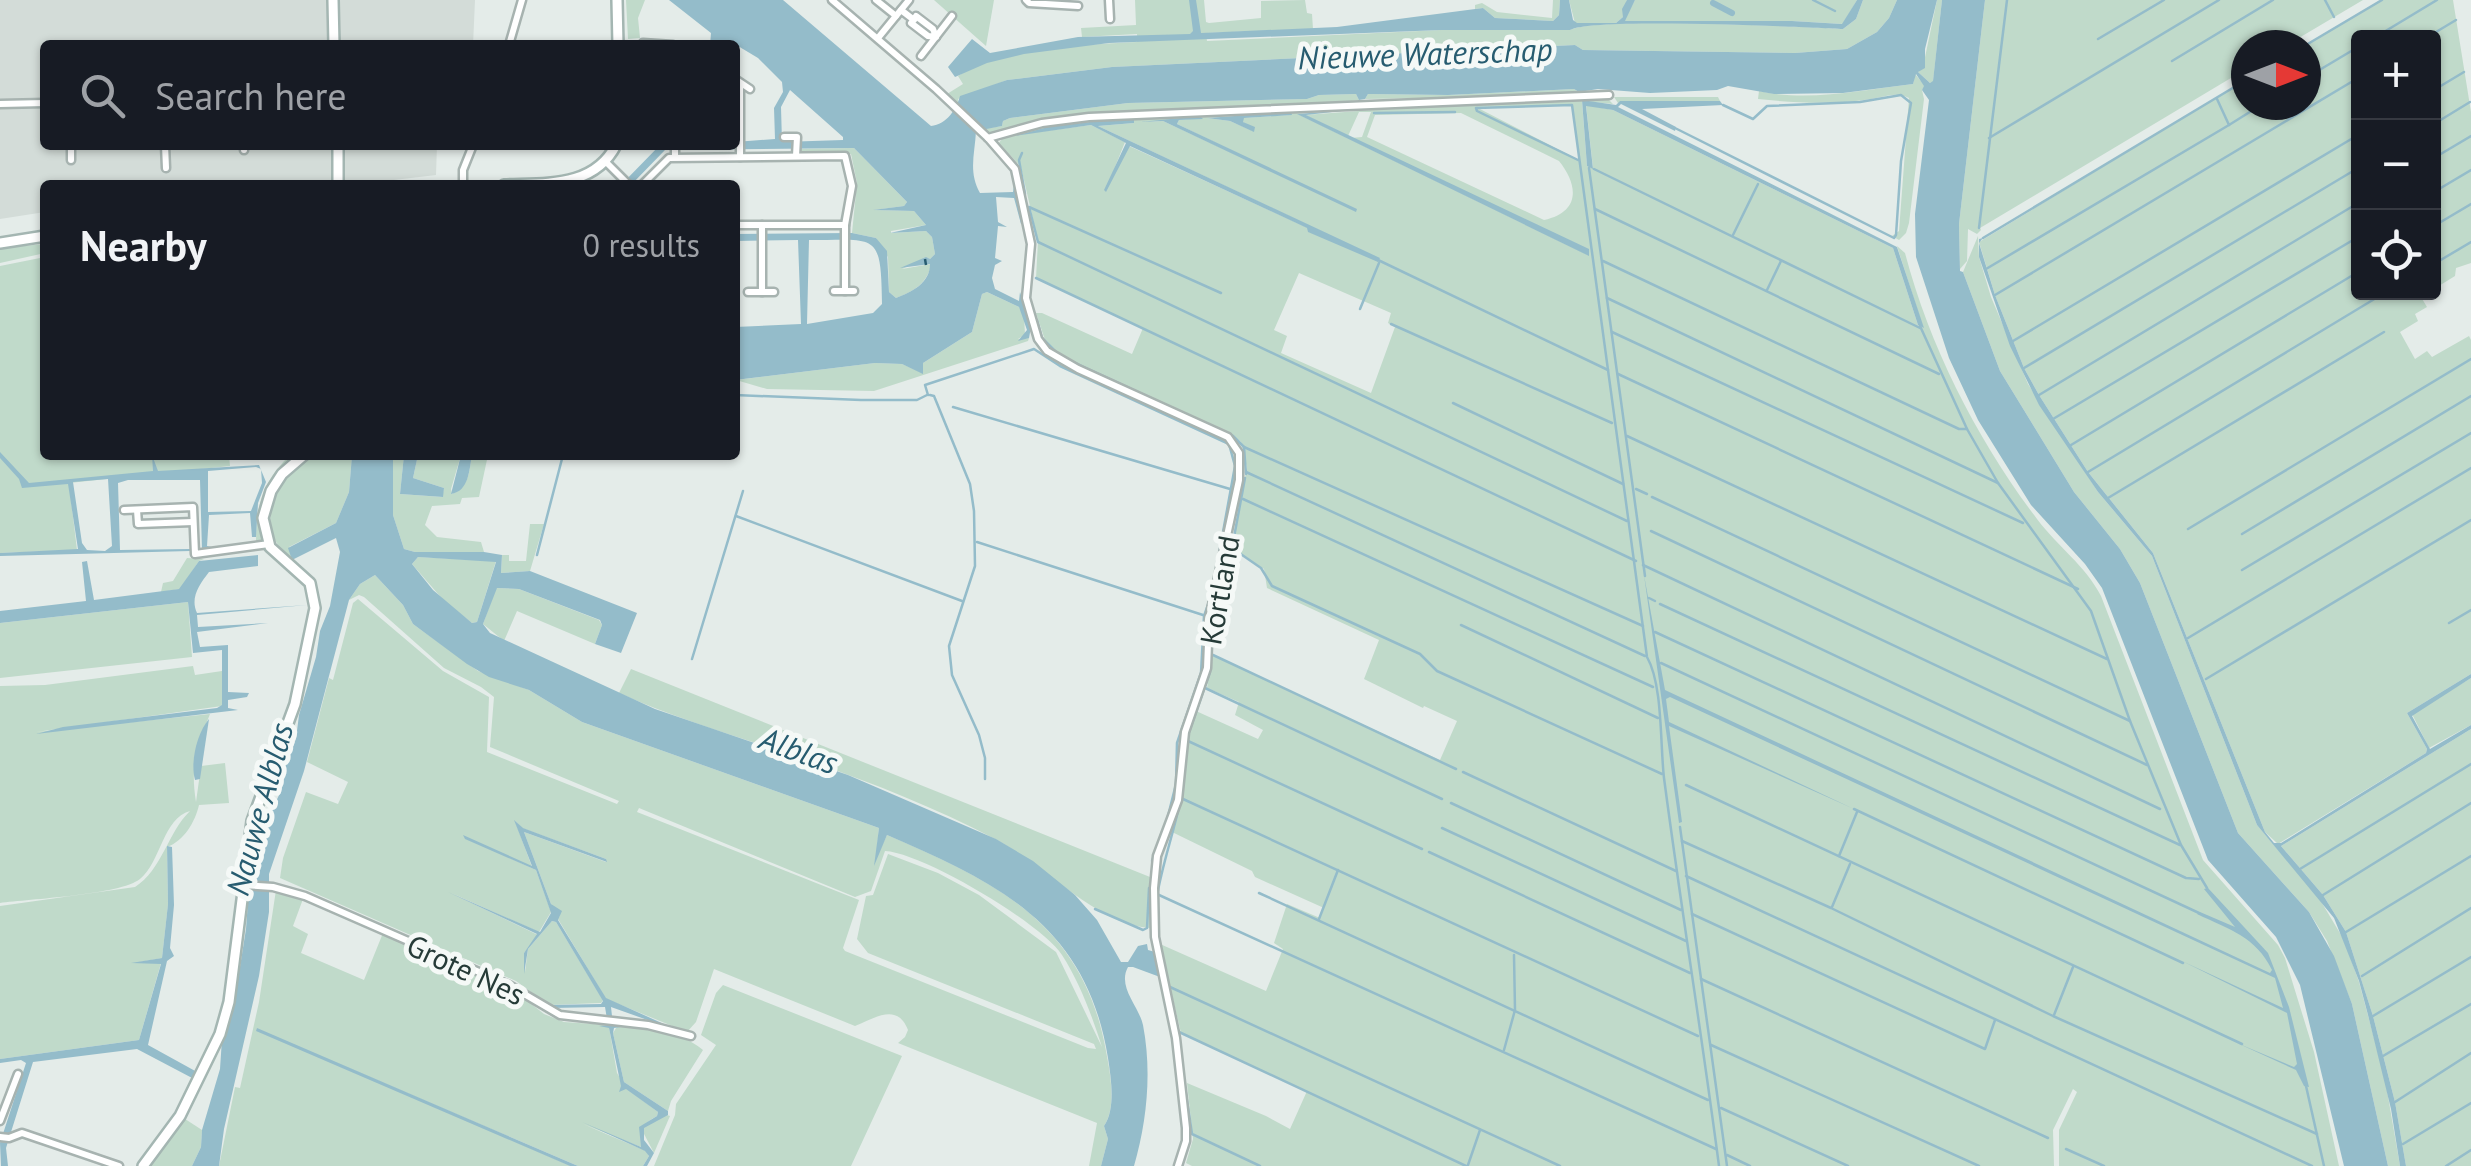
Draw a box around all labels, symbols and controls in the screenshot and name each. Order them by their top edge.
water label: Nieuwe Waterschap [1297,28,1553,78]
north arrow [2231,30,2321,120]
map controls [2351,30,2441,300]
button: + [2351,30,2441,120]
search box [40,40,740,150]
icon: search [75,68,130,123]
text: Search here [155,71,347,120]
button: − [2351,120,2441,210]
button: locate [2351,210,2441,300]
text: Nearby [80,218,207,273]
text: 0 results [582,224,700,266]
street label: Kortland [1190,532,1248,648]
water label: Alblas [752,716,844,784]
water label: Nauwe Alblas [216,718,302,900]
street label: Grote Nes [401,925,531,1013]

